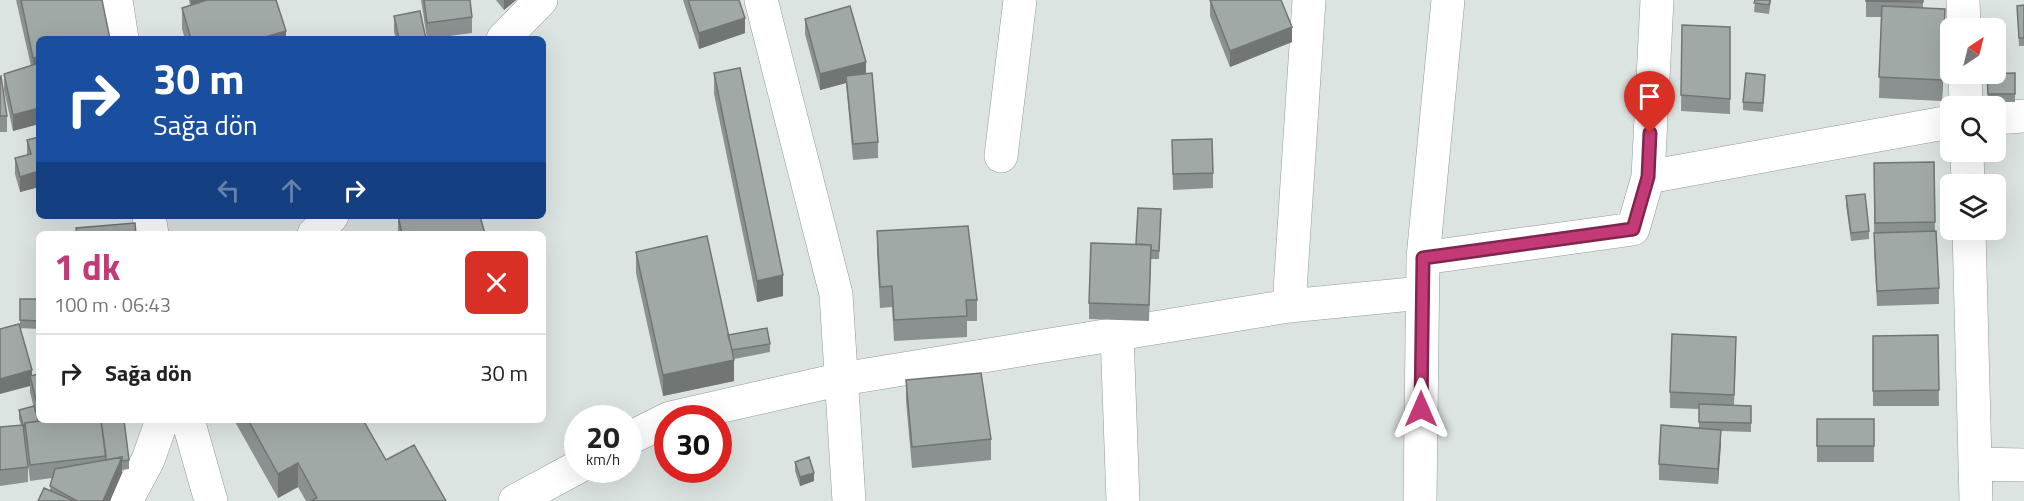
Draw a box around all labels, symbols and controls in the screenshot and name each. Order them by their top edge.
north arrow [1940,18,2006,84]
map controls [1940,18,2006,240]
text: 30 m [153,46,245,110]
icon: right [54,60,132,138]
pin [1624,71,1675,133]
icon: arrive [1633,80,1666,113]
button: search [1940,96,2006,162]
text: Sağa dön [153,104,258,145]
icon: left [212,174,245,207]
icon: ahead [275,174,308,207]
icon: right [338,174,371,207]
button: layers [1940,174,2006,240]
text: 1 dk [54,239,120,294]
button: close [465,251,528,314]
text: 100 m · 06:43 [54,289,171,320]
text: Sağa dön [105,356,192,390]
text: 30 m [480,356,528,390]
icon: right [54,357,87,390]
position arrow [1389,377,1453,441]
speed limit sign: 30 [654,405,732,483]
text: 20 [586,414,620,460]
text: km/h [586,448,620,471]

